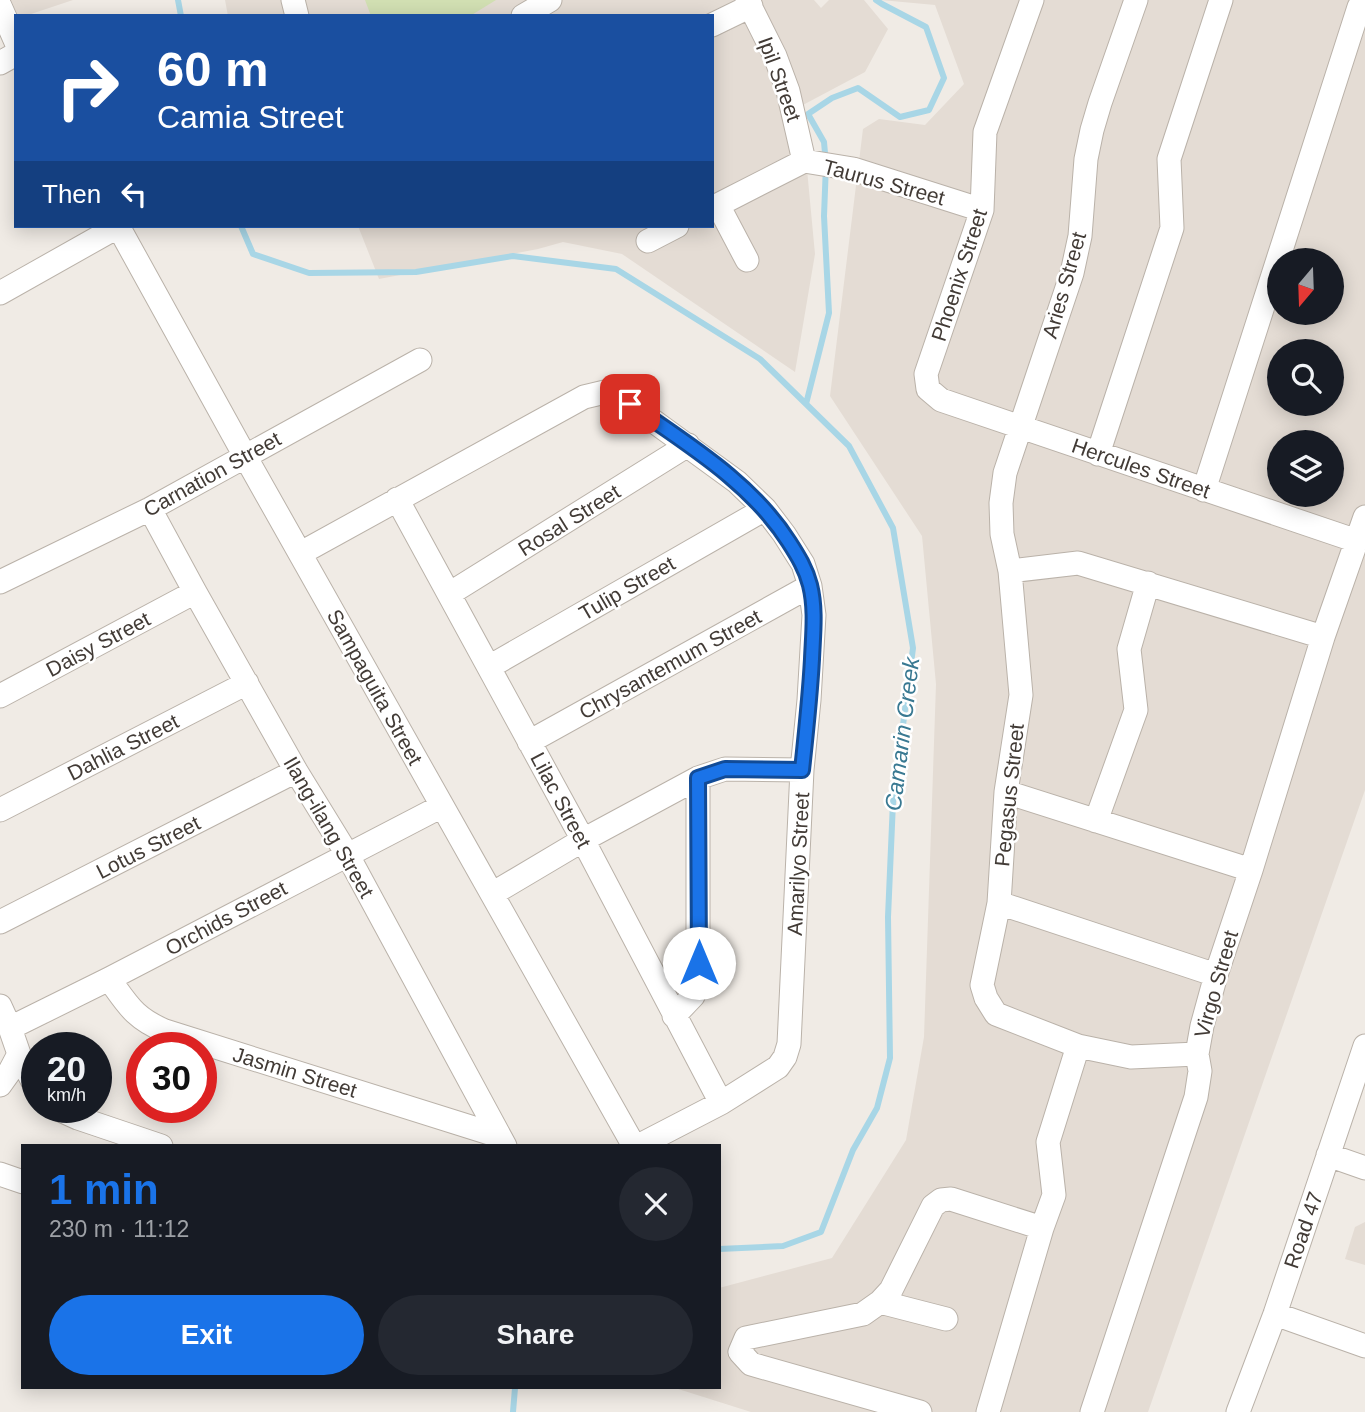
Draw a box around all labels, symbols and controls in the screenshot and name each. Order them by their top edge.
street label: Ipil Street [754,33,806,125]
icon: right [42,42,133,133]
text: 60 m [157,42,269,96]
text: Camia Street [157,99,344,135]
street label: Taurus Street [821,155,947,209]
icon: left [115,175,153,213]
text: Then [42,179,101,209]
street label: Phoenix Street [927,206,991,344]
street label: Aries Street [1038,229,1090,341]
north arrow [1267,248,1344,326]
map controls [1267,248,1344,507]
button: search [1267,339,1344,416]
pin [600,374,660,434]
icon: arrive [611,385,649,423]
street label: Carnation Street [140,427,285,521]
button: layers [1267,430,1344,507]
street label: Hercules Street [1069,434,1213,502]
street label: Rosal Street [514,480,624,560]
street label: Tulip Street [575,551,679,625]
street label: Chrysantemum Street [575,604,765,724]
street label: Sampaguita Street [323,605,427,769]
street label: Daisy Street [42,607,154,681]
water label: Camarin Creek [880,654,925,812]
street label: Dahlia Street [64,709,182,785]
street label: Pegasus Street [990,722,1028,868]
street label: Lilac Street [526,748,596,852]
street label: Ilang-ilang Street [279,753,379,902]
street label: Amarilyo Street [783,792,813,936]
street label: Lotus Street [92,811,204,883]
street label: Orchids Street [161,876,291,960]
position arrow [662,926,736,1000]
street label: Virgo Street [1190,928,1242,1040]
speed limit sign: 30 [126,1032,217,1123]
street label: Jasmin Street [230,1042,360,1102]
text: 20 [47,1049,86,1088]
text: km/h [47,1085,86,1105]
text: 1 min [49,1166,159,1213]
button: close [619,1167,693,1241]
street label: Road 47 [1279,1189,1327,1271]
text: 230 m · 11:12 [49,1216,189,1242]
button: Exit [49,1295,364,1375]
button: Share [378,1295,693,1375]

